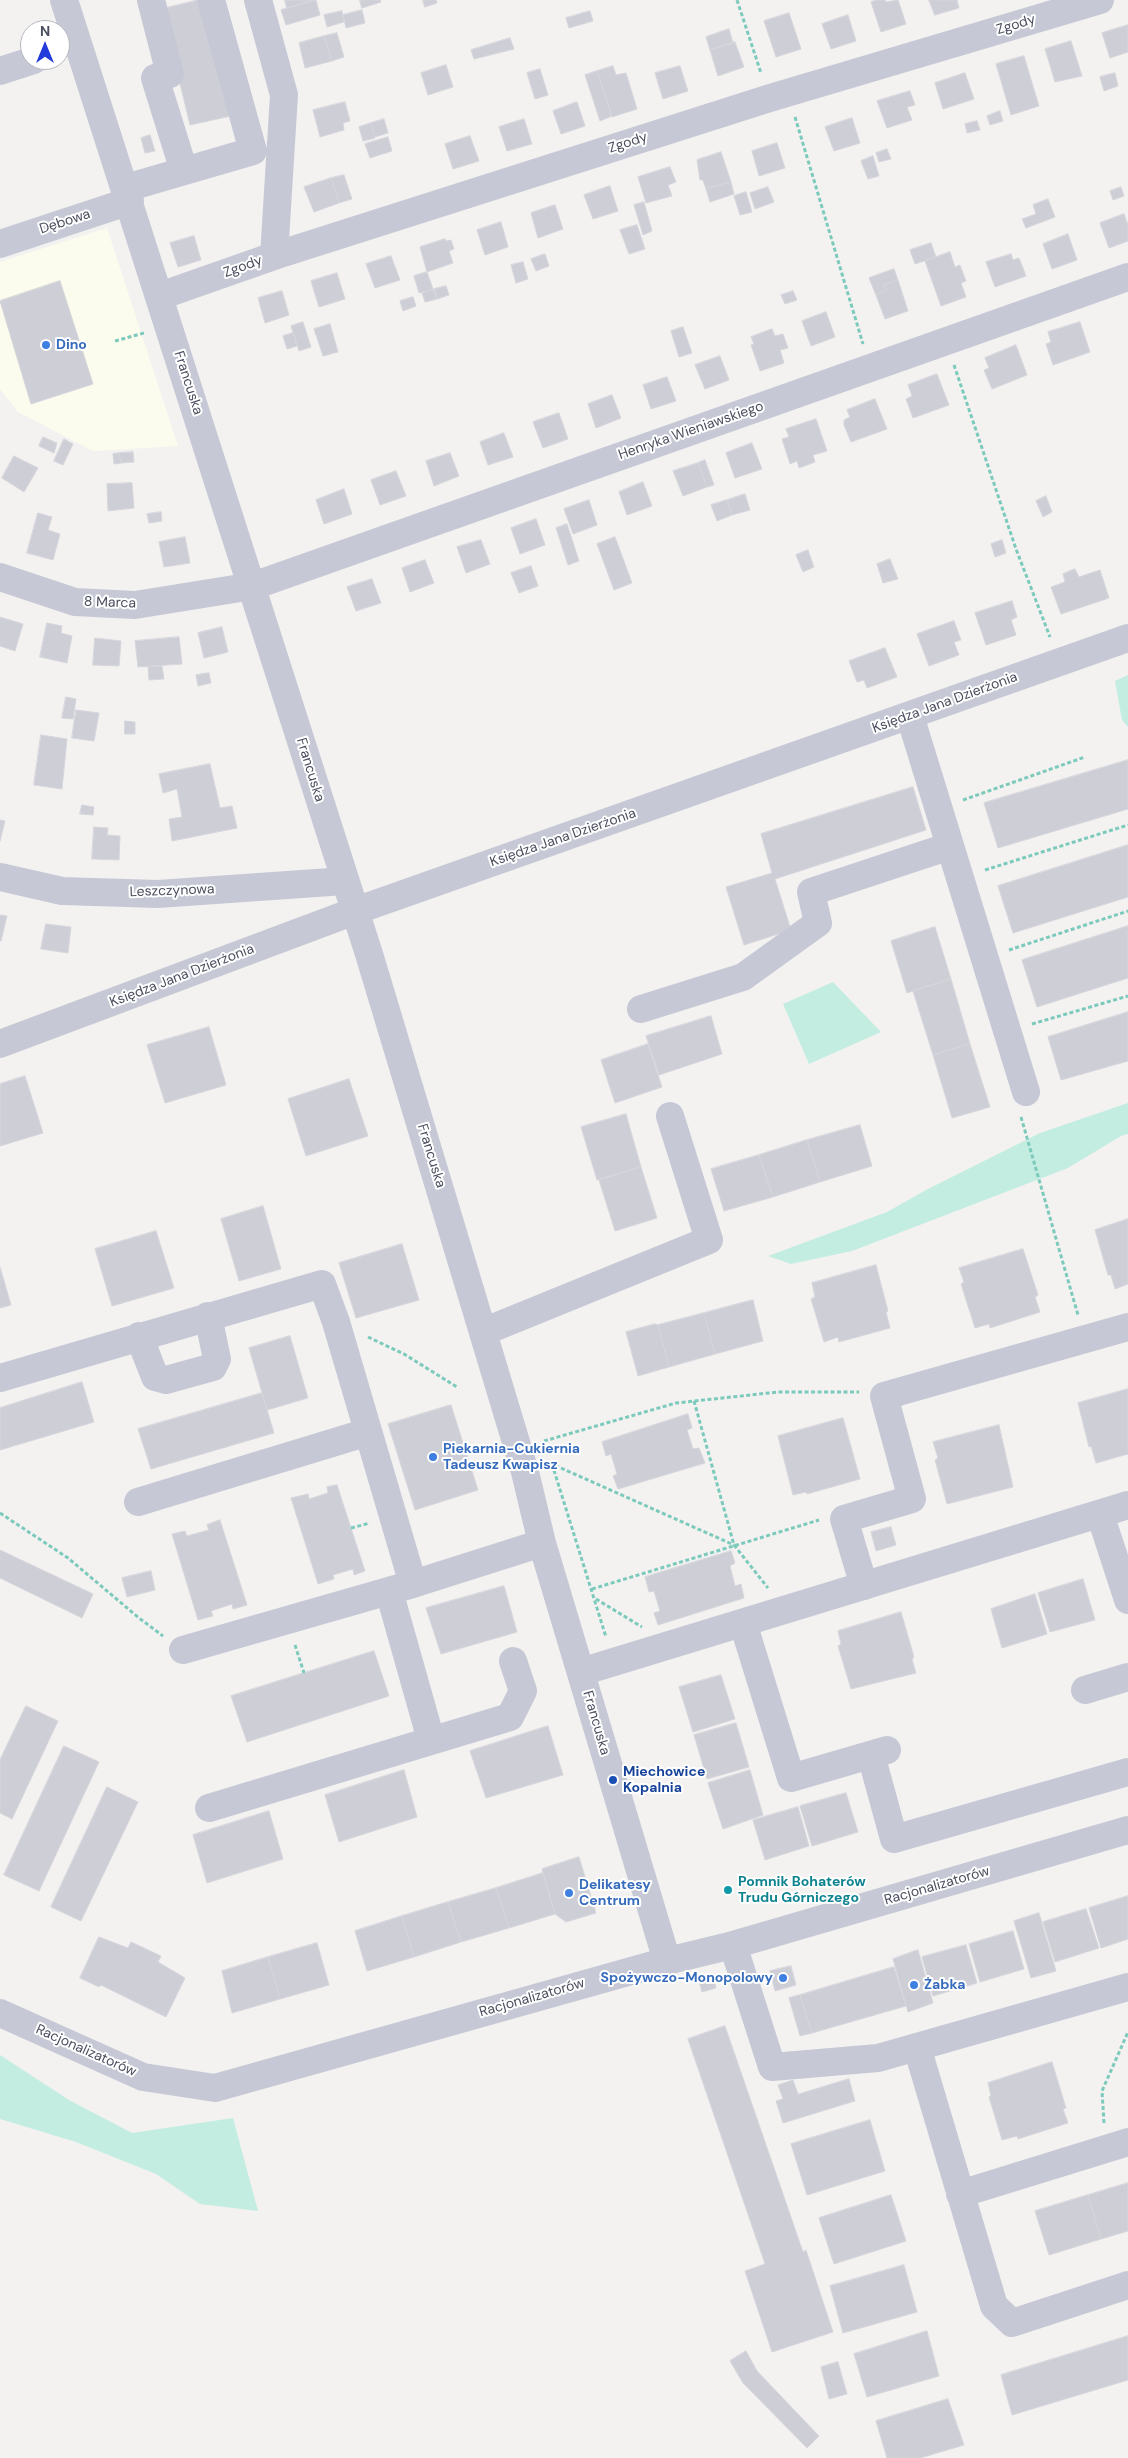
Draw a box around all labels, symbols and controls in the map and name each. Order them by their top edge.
street label: Zgody [994,11,1038,39]
north arrow [20,20,70,70]
text: N [40,22,50,40]
street label: Zgody [606,129,650,157]
street label: Dębowa [37,206,93,238]
street label: Zgody [221,252,265,282]
place label: Dino [56,337,87,353]
marker: Dino [40,339,52,351]
street label: Francuska [170,349,206,417]
street label: Henryka Wieniawskiego [616,398,766,464]
street label: 8 Marca [84,594,136,612]
street label: Księdza Jana Dzierżonia [870,669,1020,737]
street label: Francuska [292,736,328,804]
street label: Księdza Jana Dzierżonia [488,805,638,871]
street label: Leszczynowa [129,881,215,901]
street label: Księdza Jana Dzierżonia [107,941,257,1011]
street label: Francuska [413,1122,449,1190]
place label: Piekarnia-Cukiernia Tadeusz Kwapisz [443,1441,580,1474]
marker: Piekarnia-Cukiernia Tadeusz Kwapisz [427,1451,439,1463]
street label: Francuska [579,1689,613,1757]
place label: Miechowice Kopalnia [623,1764,705,1796]
marker: Miechowice Kopalnia [607,1774,619,1786]
street label: Racjonalizatorów [882,1863,992,1909]
place label: Pomnik Bohaterów Trudu Górniczego [738,1874,866,1906]
place label: Delikatesy Centrum [579,1877,651,1910]
marker: Pomnik Bohaterów Trudu Górniczego [722,1884,734,1896]
marker: Delikatesy Centrum [563,1887,575,1899]
place label: Spożywczo-Monopolowy [601,1970,773,1986]
marker: Spożywczo-Monopolowy [777,1972,789,1984]
street label: Racjonalizatorów [477,1975,587,2021]
place label: Żabka [924,1977,965,1993]
marker: Żabka [908,1979,920,1991]
street label: Racjonalizatorów [33,2021,139,2081]

